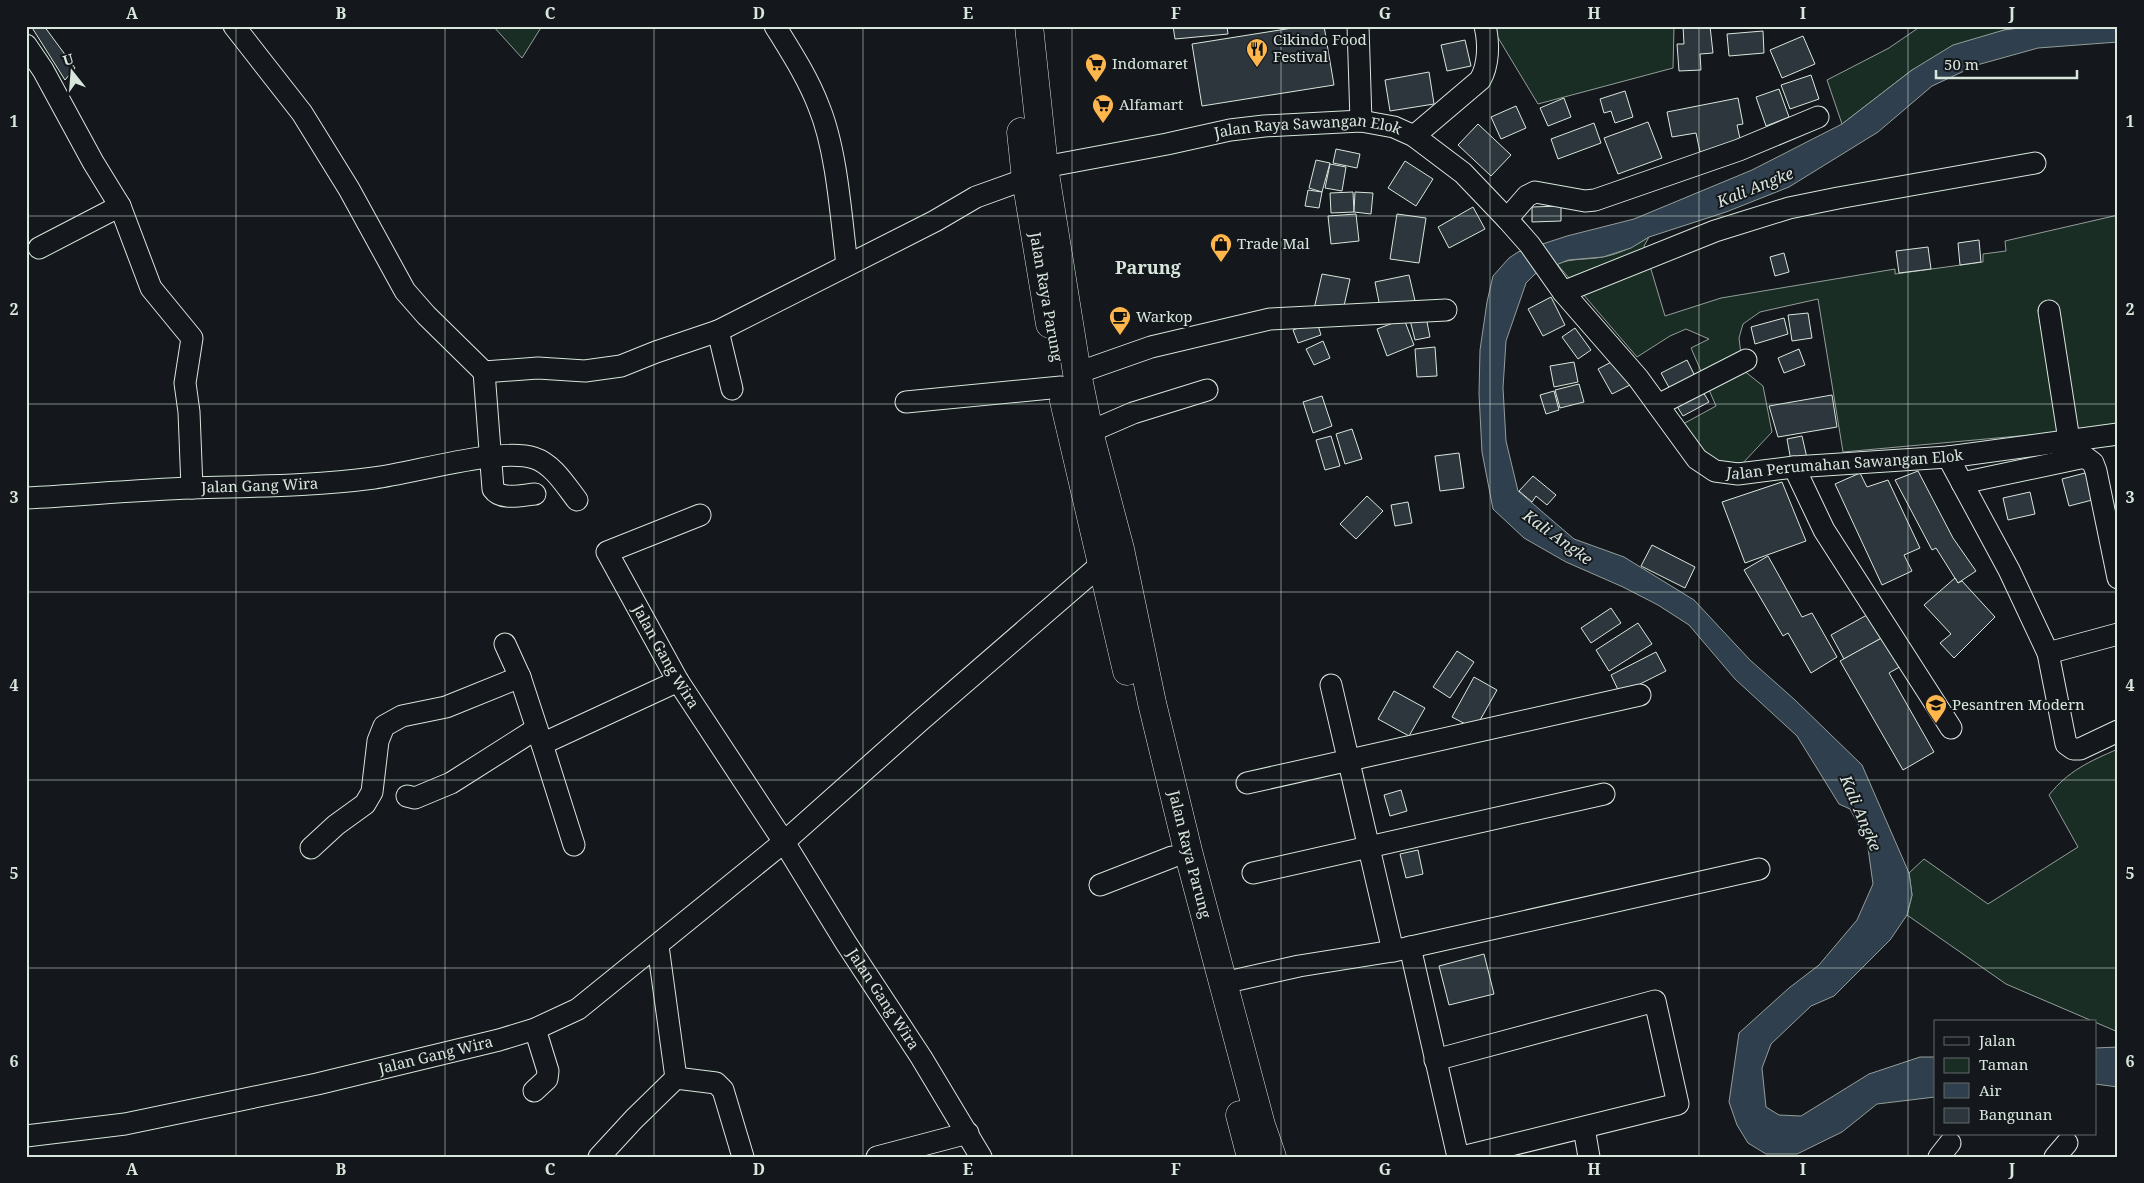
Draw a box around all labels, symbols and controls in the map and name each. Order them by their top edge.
text: A [126,2,139,24]
text: B [336,2,347,24]
text: C [545,2,556,24]
text: D [753,2,765,24]
text: E [963,2,973,24]
text: F [1171,2,1181,24]
text: G [1379,2,1391,24]
text: H [1587,2,1601,24]
text: I [1800,2,1806,24]
text: J [2008,2,2016,24]
place label: Cikindo Food Festival [1273,29,1367,66]
restaurant icon: Cikindo Food Festival [1245,37,1269,68]
north arrow [48,48,98,98]
text: U [60,48,76,70]
scale bar [1936,48,2078,80]
supermarket icon: Indomaret [1084,52,1108,83]
place label: Indomaret [1112,53,1188,73]
text: 50 m [1944,54,1979,74]
supermarket icon: Alfamart [1091,93,1115,124]
place label: Alfamart [1119,94,1183,114]
text: 1 [9,110,19,132]
street label: Jalan Raya Sawangan Elok [1211,110,1406,142]
text: 1 [2125,110,2135,132]
water label: Kali Angke [1712,162,1797,213]
street label: Jalan Raya Parung [1026,230,1068,363]
shop icon: Trade Mal [1209,232,1233,263]
place label: Trade Mal [1237,233,1310,253]
district label: Parung [1115,255,1182,279]
text: 2 [9,298,19,320]
text: 2 [2125,298,2135,320]
cafe icon: Warkop [1108,305,1132,336]
place label: Warkop [1136,306,1193,326]
street label: Jalan Perumahan Sawangan Elok [1724,444,1965,483]
street label: Jalan Gang Wira [200,472,319,497]
text: 3 [9,486,19,508]
text: 3 [2125,486,2135,508]
water label: Kali Angke [1518,504,1597,570]
street label: Jalan Gang Wira [628,600,704,712]
text: 4 [9,674,19,696]
text: 4 [2125,674,2135,696]
school or university icon: Pesantren Modern [1924,693,1948,724]
place label: Pesantren Modern [1952,694,2085,714]
water label: Kali Angke [1835,771,1887,855]
street label: Jalan Raya Parung [1164,787,1216,920]
text: 5 [9,862,19,884]
text: 5 [2125,862,2135,884]
street label: Jalan Gang Wira [843,943,924,1053]
legend [1934,1020,2096,1136]
text: Jalan [1978,1030,2016,1050]
street label: Jalan Gang Wira [375,1031,495,1078]
text: 6 [9,1050,19,1072]
text: 6 [2125,1050,2135,1072]
text: Taman [1979,1054,2029,1074]
text: Air [1979,1080,2001,1100]
text: Bangunan [1979,1104,2053,1124]
text: A [126,1158,139,1180]
text: B [336,1158,347,1180]
text: C [545,1158,556,1180]
text: D [753,1158,765,1180]
text: E [963,1158,973,1180]
text: F [1171,1158,1181,1180]
text: G [1379,1158,1391,1180]
text: H [1587,1158,1601,1180]
text: I [1800,1158,1806,1180]
text: J [2008,1158,2016,1180]

